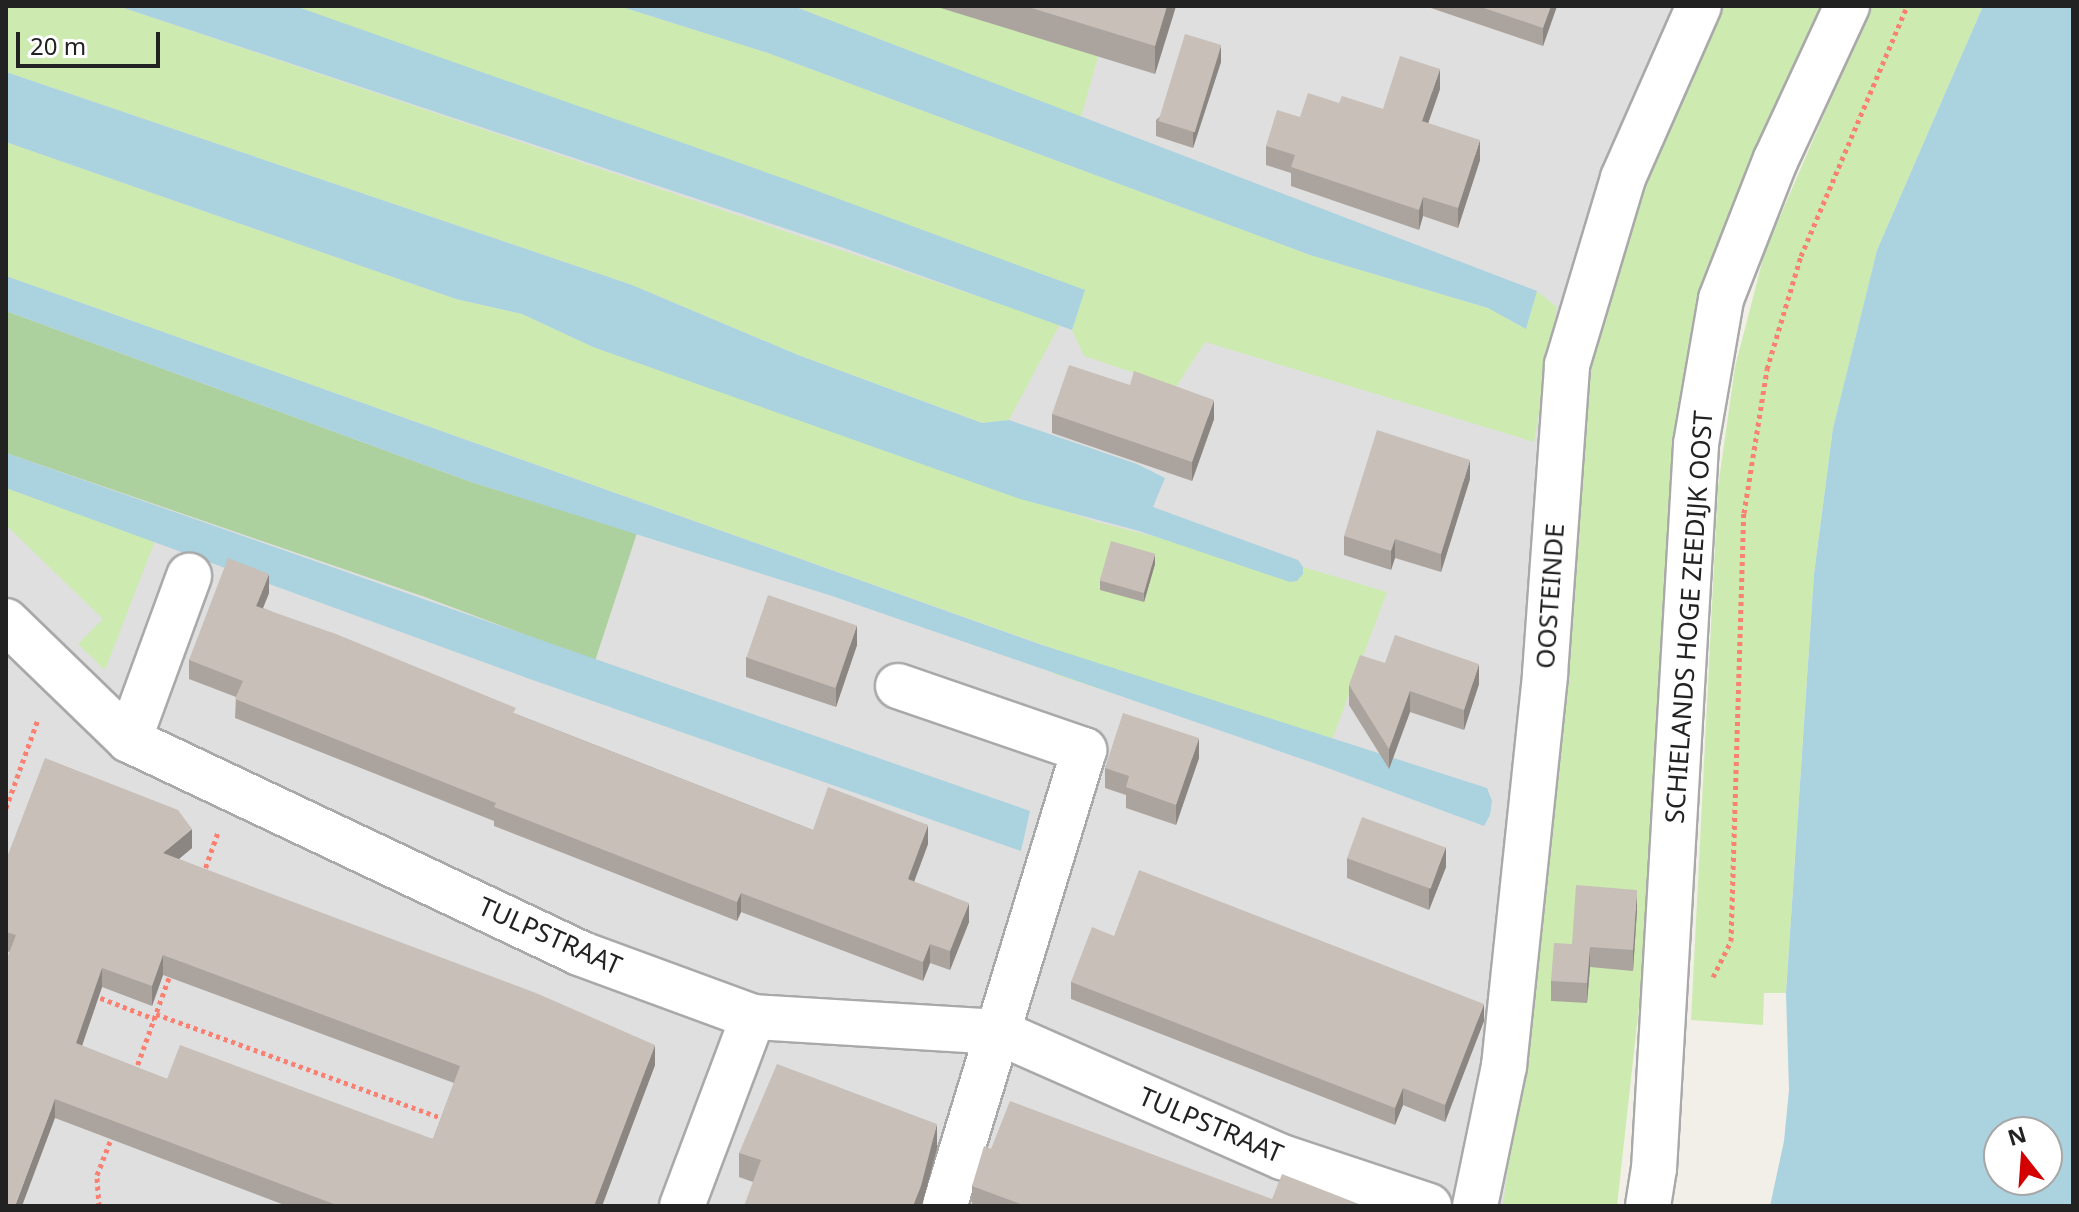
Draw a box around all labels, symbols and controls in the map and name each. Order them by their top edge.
scale bar [20,16,164,66]
text: 20 m [30,29,86,62]
street label: SCHIELANDS HOGE ZEEDIJK OOST [1659,409,1719,825]
street label: OOSTEINDE [1529,522,1571,670]
street label: TULPSTRAAT [474,891,626,981]
street label: TULPSTRAAT [1134,1081,1288,1169]
north arrow [1983,1116,2063,1196]
text: N [2004,1118,2030,1152]

